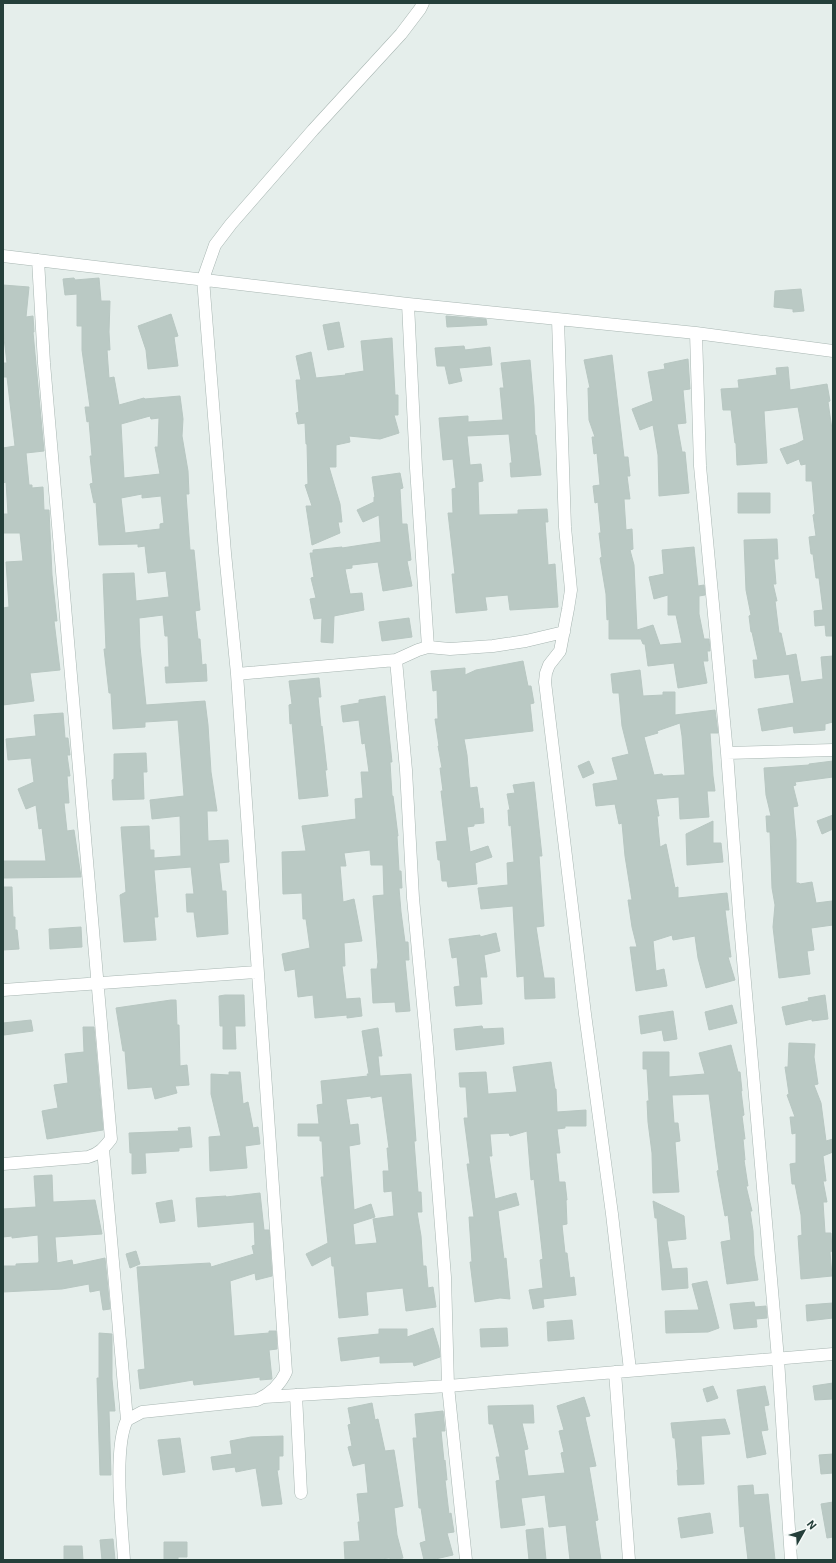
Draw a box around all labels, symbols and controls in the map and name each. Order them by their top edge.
north arrow [784,1511,824,1551]
text: N [804,1518,819,1532]

